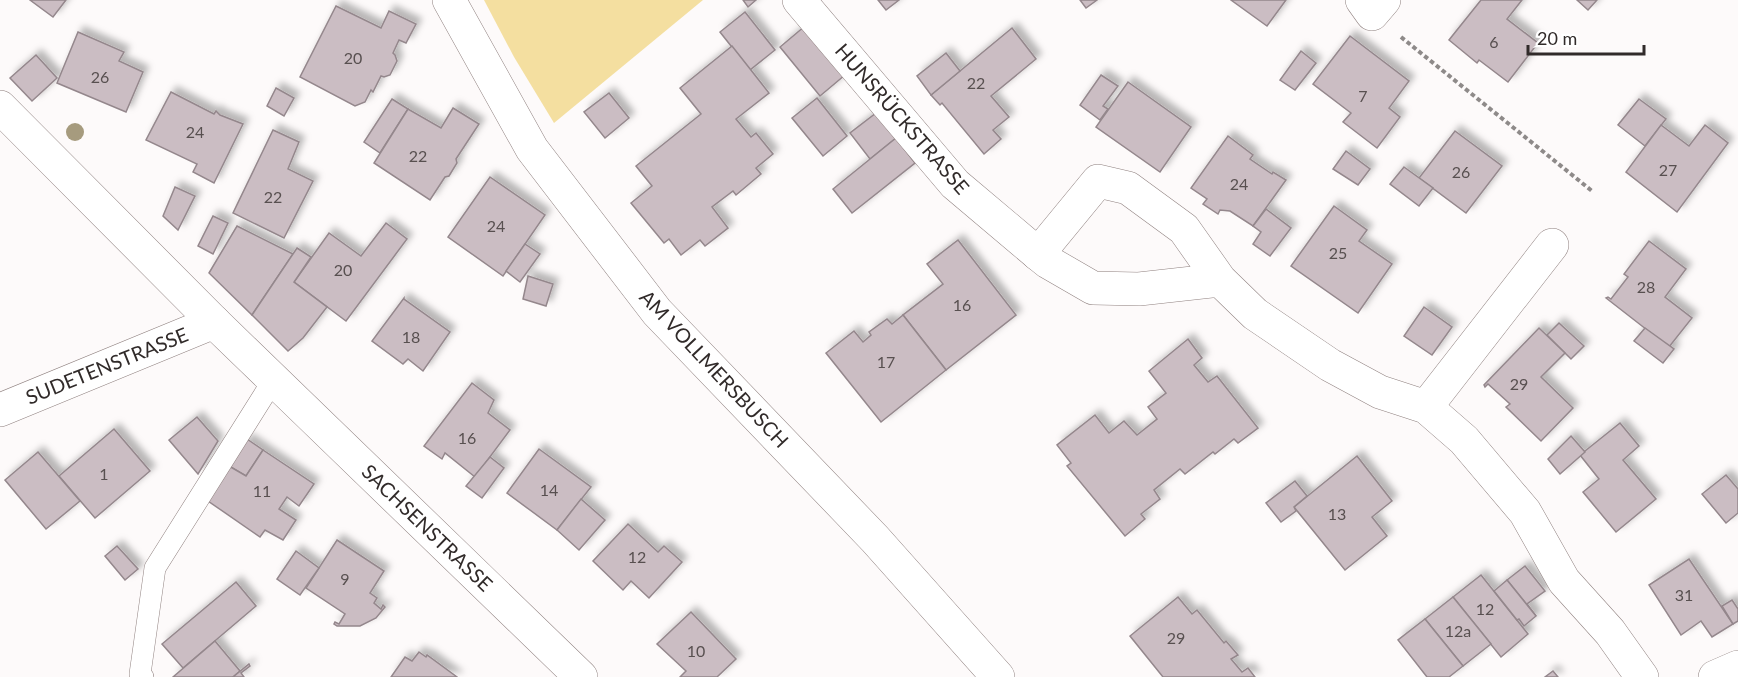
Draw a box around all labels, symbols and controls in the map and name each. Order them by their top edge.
scale bar [1528,18,1644,56]
text: 20 m [1537,27,1577,49]
house number: 6 [1489,32,1499,51]
street label: HUNSRÜCKSTRASSE [831,38,975,199]
house number: 20 [344,48,362,67]
house number: 26 [91,67,109,86]
house number: 22 [967,73,985,92]
house number: 7 [1358,86,1368,105]
house number: 24 [186,122,204,141]
house number: 22 [409,146,427,165]
house number: 27 [1659,160,1677,179]
house number: 26 [1452,162,1470,181]
house number: 24 [1230,174,1248,193]
house number: 22 [264,187,282,206]
house number: 24 [487,216,505,235]
house number: 25 [1329,243,1347,262]
house number: 20 [334,260,352,279]
house number: 28 [1637,277,1655,296]
street label: AM VOLLMERSBUSCH [635,285,794,452]
house number: 16 [953,295,971,314]
street label: SUDETENSTRASSE [22,322,191,409]
house number: 18 [402,327,420,346]
house number: 17 [877,352,895,371]
house number: 29 [1510,374,1528,393]
house number: 16 [458,428,476,447]
street label: SACHSENSTRASSE [357,459,498,596]
house number: 1 [99,464,109,483]
house number: 14 [540,480,558,499]
house number: 11 [253,481,271,500]
house number: 13 [1328,504,1346,523]
house number: 12 [628,547,646,566]
house number: 9 [340,569,350,588]
house number: 31 [1675,585,1693,604]
house number: 12 [1476,599,1494,618]
house number: 12a [1445,621,1471,640]
house number: 29 [1167,628,1185,647]
house number: 10 [687,641,705,660]

